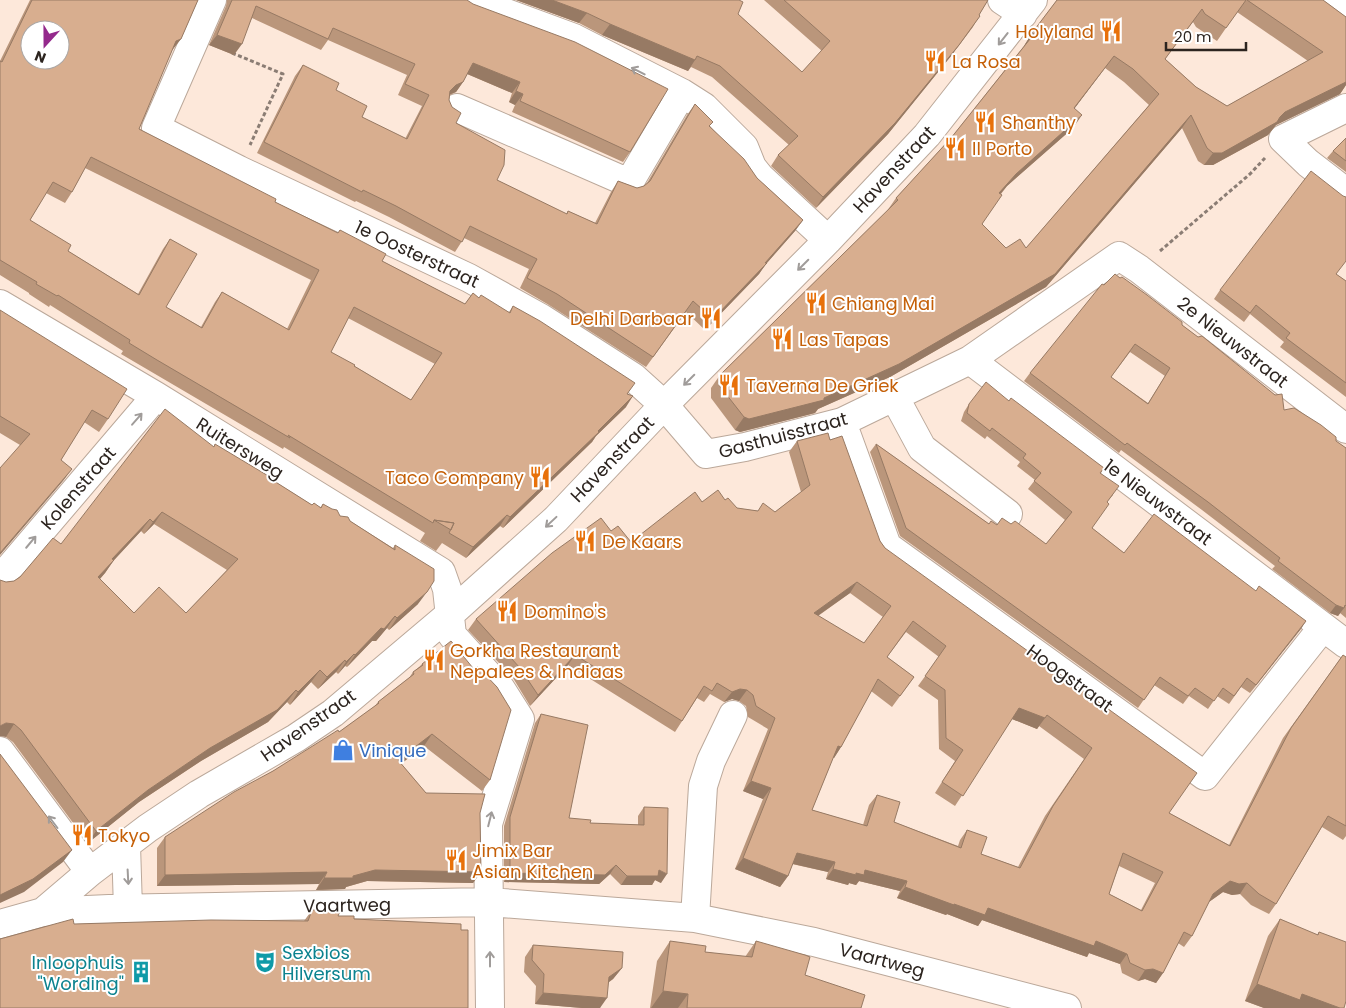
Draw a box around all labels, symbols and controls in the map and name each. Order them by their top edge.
restaurant icon: Holyland [1098,18,1124,44]
place label: Holyland [1015,19,1094,44]
north arrow [20,20,70,70]
scale bar [1166,20,1246,52]
text: 20 m [1174,26,1212,47]
one-way arrow [998,32,1009,45]
text: N [32,46,49,68]
restaurant icon: La Rosa [922,48,948,74]
place label: La Rosa [952,49,1021,74]
one-way arrow [631,66,646,75]
restaurant icon: Shanthy [972,109,998,135]
place label: Shanthy [1002,110,1076,135]
street label: Havenstraat [847,120,941,218]
restaurant icon: Il Porto [942,135,968,161]
place label: Il Porto [972,136,1032,161]
street label: 1e Oosterstraat [351,214,483,294]
one-way arrow [797,259,809,271]
restaurant icon: Chiang Mai [803,290,829,316]
place label: Chiang Mai [832,291,935,316]
street label: 2e Nieuwstraat [1172,291,1294,393]
restaurant icon: Delhi Darbaar [698,305,724,331]
place label: Delhi Darbaar [570,306,694,331]
restaurant icon: Las Tapas [769,326,795,352]
place label: Las Tapas [799,327,889,352]
restaurant icon: Taverna De Griek [716,372,742,398]
place label: Taverna De Griek [746,373,899,398]
one-way arrow [682,374,695,386]
street label: Gasthuisstraat [716,406,850,464]
street label: Havenstraat [564,410,660,508]
street label: Ruitersweg [191,411,289,485]
one-way arrow [131,412,143,425]
street label: Kolenstraat [35,441,121,535]
street label: 1e Nieuwstraat [1099,453,1217,551]
restaurant icon: Taco Company [527,464,553,490]
place label: Taco Company [385,465,524,490]
one-way arrow [545,516,558,528]
restaurant icon: De Kaars [572,528,598,554]
place label: De Kaars [602,529,682,554]
one-way arrow [26,536,37,549]
restaurant icon: Domino's [494,598,520,624]
place label: Domino's [524,599,607,624]
place label: Gorkha Restaurant Nepalees & Indiaas [450,638,623,684]
street label: Hoogstraat [1022,638,1118,718]
restaurant icon: Gorkha Restaurant Nepalees & Indiaas [421,647,447,673]
street label: Havenstraat [255,683,361,767]
shop icon: Vinique [330,737,356,763]
place label: Vinique [359,738,426,763]
one-way arrow [486,811,495,827]
one-way arrow [48,815,58,829]
restaurant icon: Tokyo [69,822,95,848]
place label: Tokyo [98,823,150,848]
place label: Jimix Bar Asian Kitchen [472,838,593,884]
restaurant icon: Jimix Bar Asian Kitchen [443,847,469,873]
one-way arrow [123,869,132,885]
street label: Vaartweg [303,892,391,918]
street label: Vaartweg [836,937,928,983]
place label: Sexbios Hilversum [282,940,371,986]
theatre icon: Sexbios Hilversum [252,949,278,975]
place label: Inloophuis "Wording" [32,950,124,996]
one-way arrow [485,952,495,968]
building icon: Inloophuis "Wording" [128,959,154,985]

